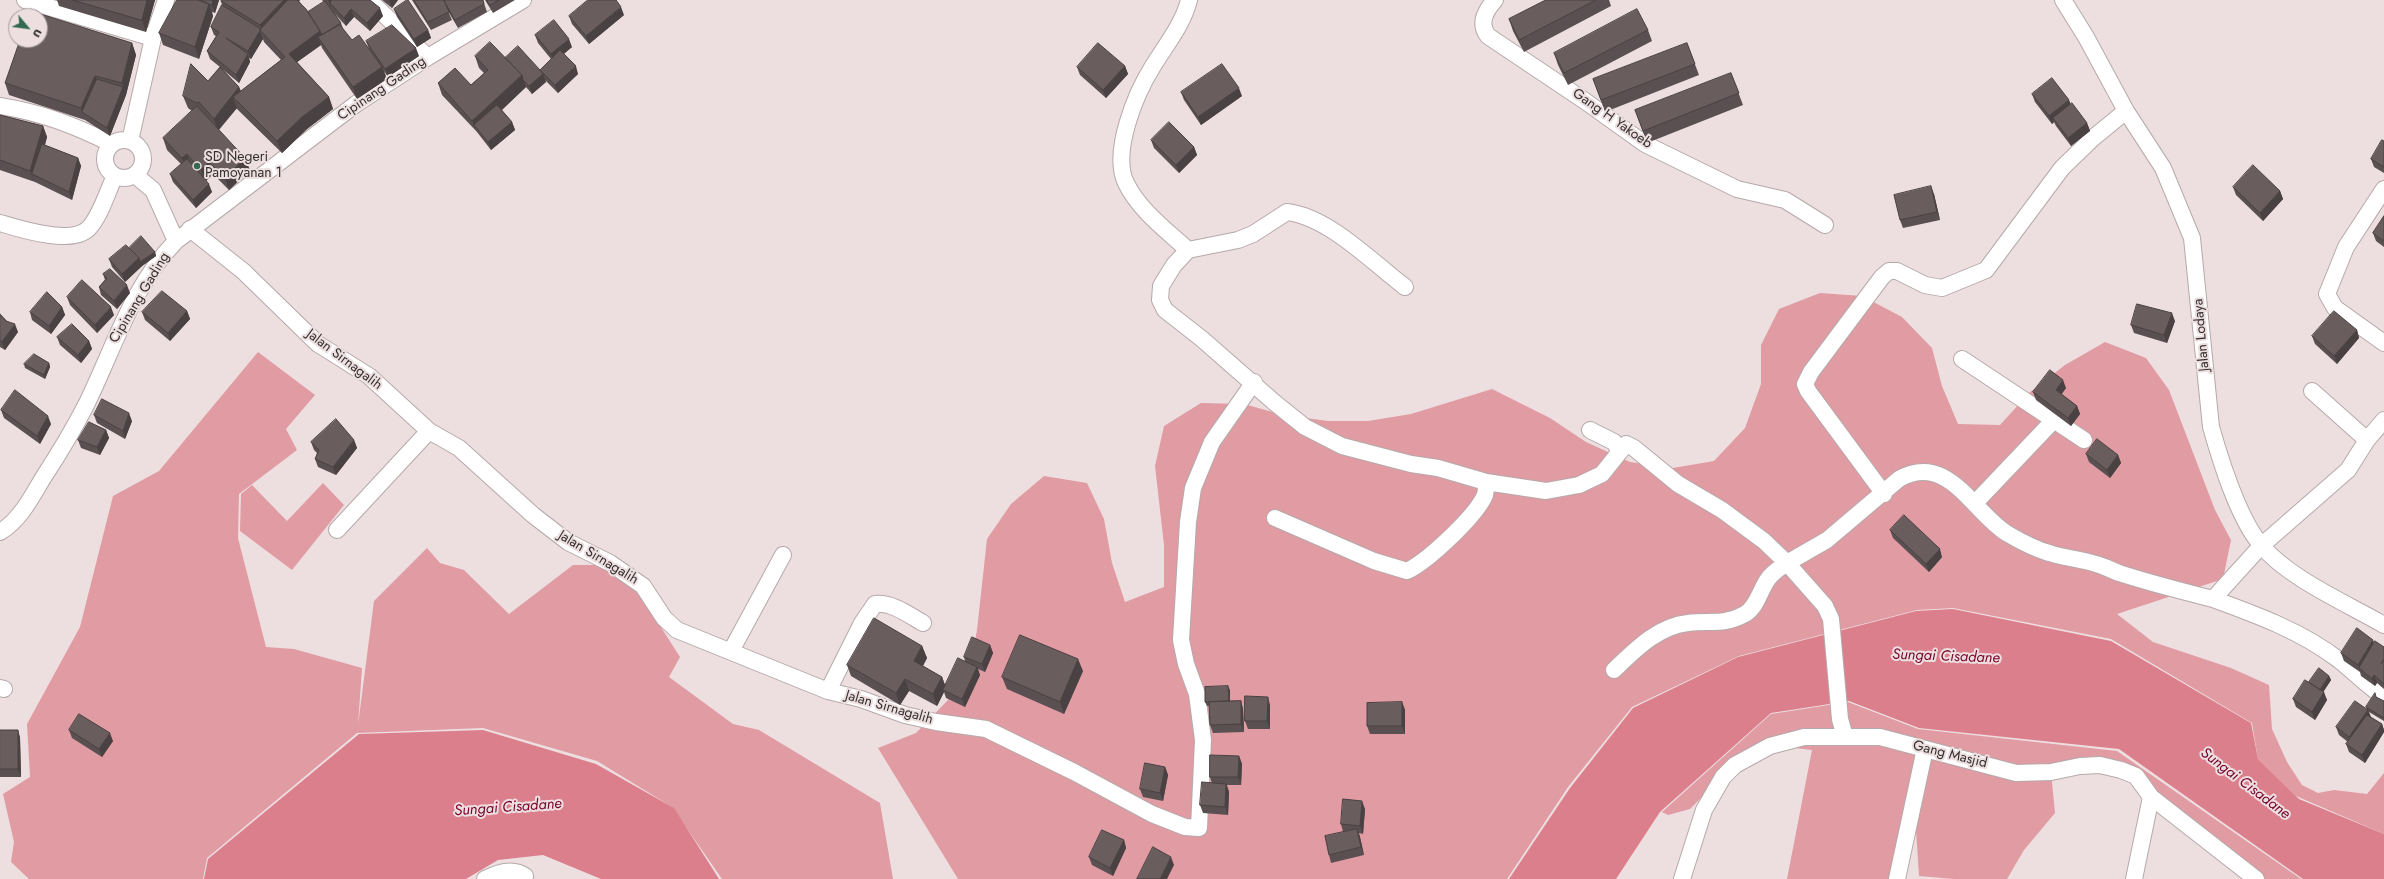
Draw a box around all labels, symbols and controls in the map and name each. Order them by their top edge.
north arrow [8,8,48,48]
text: U [29,26,46,41]
street label: Cipinang Gading [335,53,429,125]
street label: Gang H Yakoeb [1569,85,1655,153]
place label: SD Negeri Pamoyanan 1 [205,150,282,182]
marker: SD Negeri Pamoyanan 1 [192,161,202,171]
street label: Cipinang Gading [106,250,174,346]
street label: Jalan Lodaya [2190,298,2214,372]
street label: Jalan Sirnagalih [303,326,385,394]
street label: Jalan Sirnagalih [555,527,641,589]
water label: Sungai Cisadane [1892,646,2000,668]
street label: Jalan Sirnagalih [843,687,935,729]
street label: Gang Masjid [1911,738,1989,772]
water label: Sungai Cisadane [2197,744,2293,824]
water label: Sungai Cisadane [454,795,562,821]

